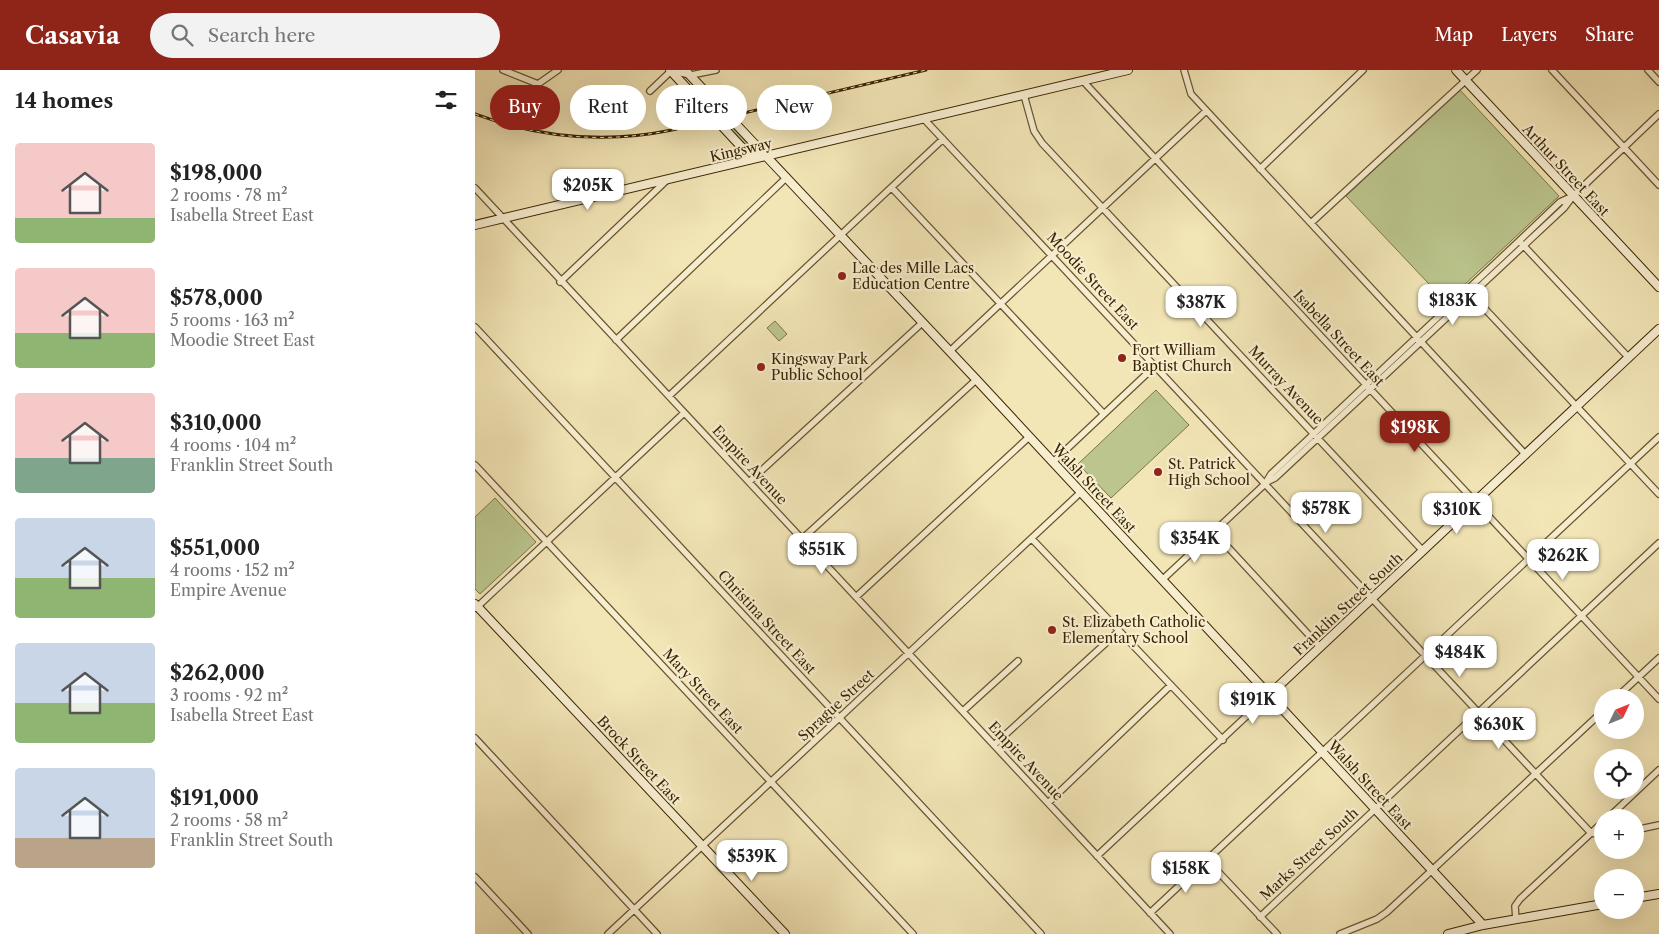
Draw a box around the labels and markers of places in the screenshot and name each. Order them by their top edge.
pin: $205K [553,168,623,211]
place label: Lac des Mille Lacs Education Centre [852,259,974,293]
marker: Lac des Mille Lacs Education Centre [836,270,848,282]
pin: $183K [1418,284,1488,326]
pin: $387K [1166,286,1236,328]
place label: Fort William Baptist Church [1132,341,1232,375]
place label: Kingsway Park Public School [771,350,869,384]
marker: Fort William Baptist Church [1116,352,1128,364]
marker: Kingsway Park Public School [755,361,767,373]
pin: $198K [1380,410,1450,453]
place label: St. Patrick High School [1168,455,1250,489]
marker: St. Patrick High School [1152,466,1164,478]
pin: $578K [1291,492,1361,534]
pin: $310K [1422,492,1492,535]
pin: $354K [1160,522,1230,564]
pin: $551K [787,532,857,575]
pin: $262K [1528,538,1598,581]
place label: St. Elizabeth Catholic Elementary School [1062,613,1205,647]
marker: St. Elizabeth Catholic Elementary School [1046,624,1058,636]
pin: $484K [1425,636,1495,678]
pin: $191K [1218,682,1288,725]
pin: $630K [1464,708,1534,750]
pin: $539K [717,840,787,882]
pin: $158K [1151,852,1221,894]

